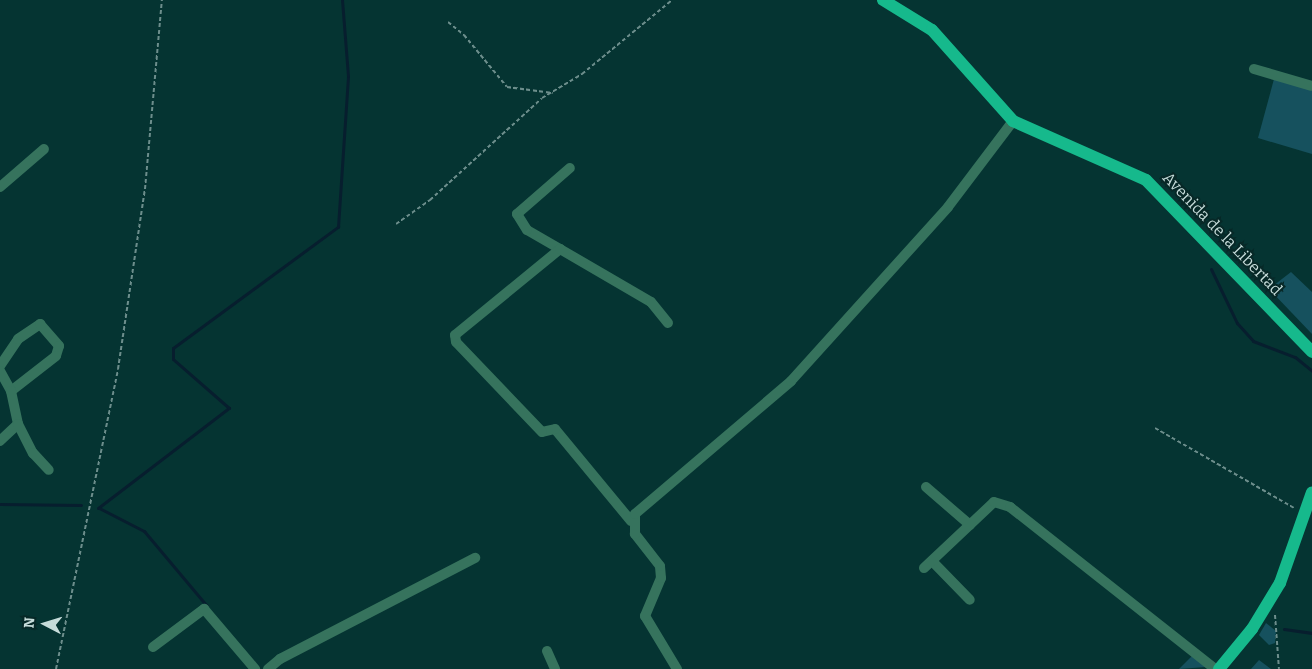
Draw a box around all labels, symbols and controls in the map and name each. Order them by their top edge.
street label: Avenida de la Libertad [1158,168,1286,300]
north arrow [20,599,70,649]
text: N [21,617,38,629]

